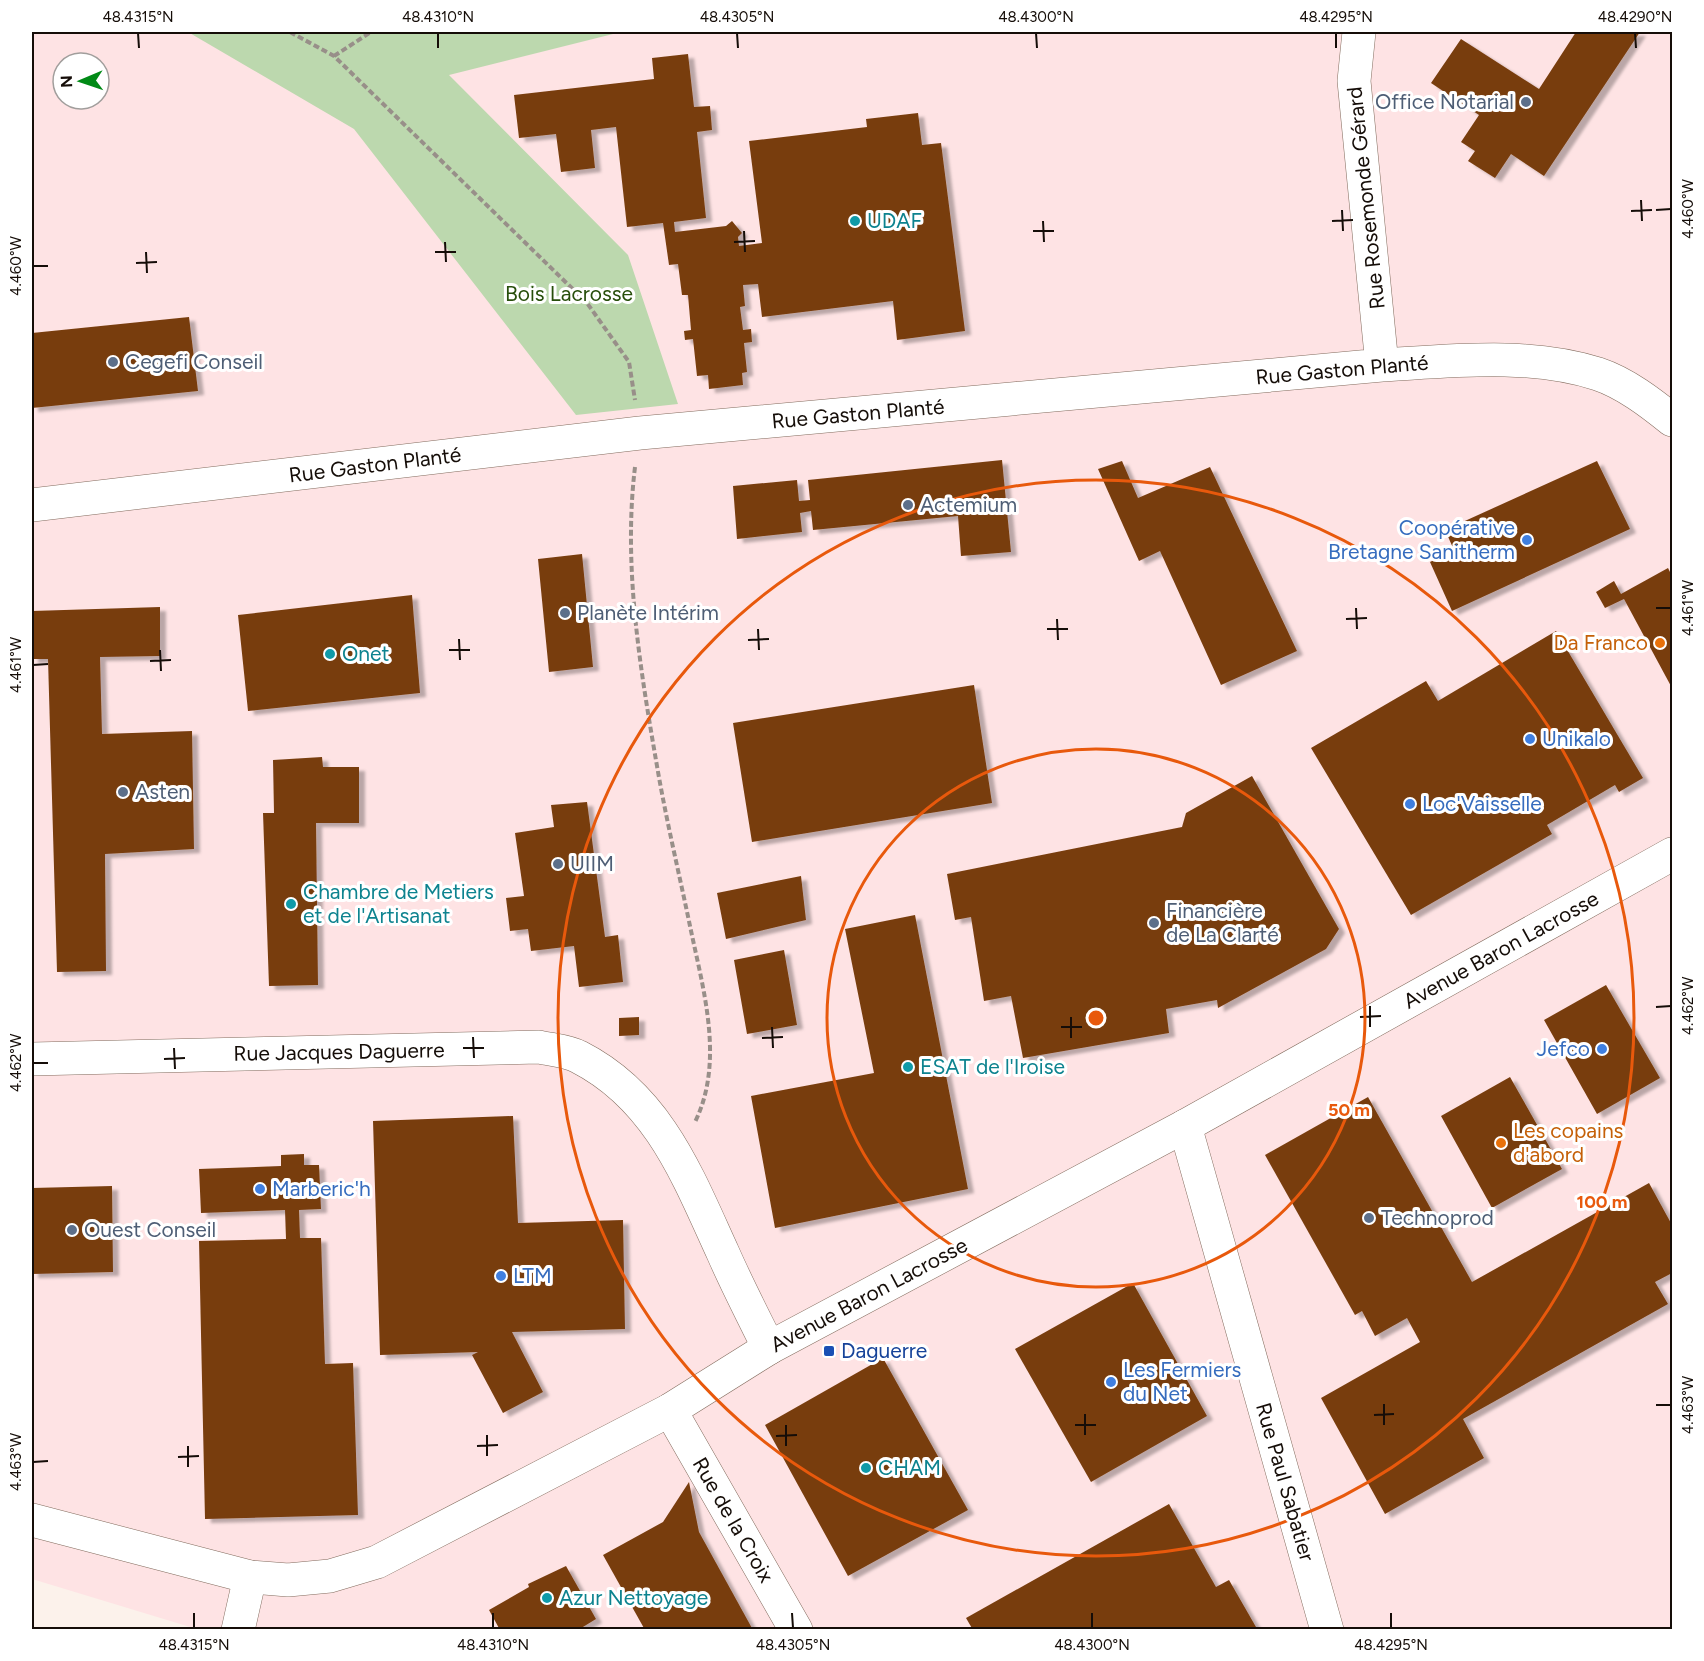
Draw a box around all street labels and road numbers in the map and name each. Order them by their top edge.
street label: Rue Rosemonde Gérard [1341,86,1390,310]
street label: Rue Gaston Planté [1254,349,1429,390]
street label: Rue Gaston Planté [770,393,945,434]
street label: Rue Gaston Planté [287,442,463,487]
street label: Avenue Baron Lacrosse [1399,885,1603,1014]
street label: Rue Jacques Daguerre [233,1037,445,1066]
street label: Avenue Baron Lacrosse [766,1232,971,1357]
street label: Rue Paul Sabatier [1251,1400,1320,1564]
street label: Rue de la Croix [688,1453,779,1587]

